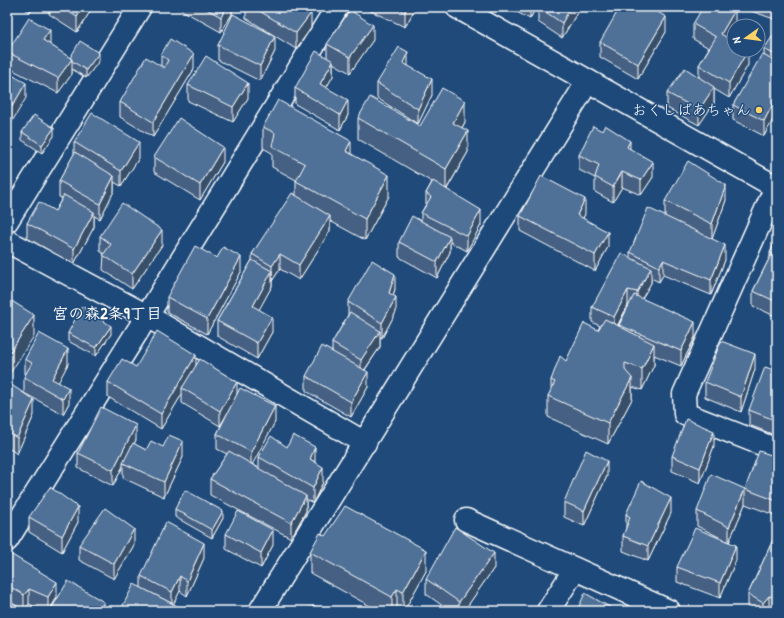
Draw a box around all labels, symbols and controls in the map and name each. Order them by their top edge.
north arrow [726,18,766,58]
text: N [729,36,744,45]
place label: おくしばあちゃん [632,99,751,120]
marker: おくしばあちゃん [754,105,764,115]
district label: 宮の森2条9丁目 [52,302,162,324]

